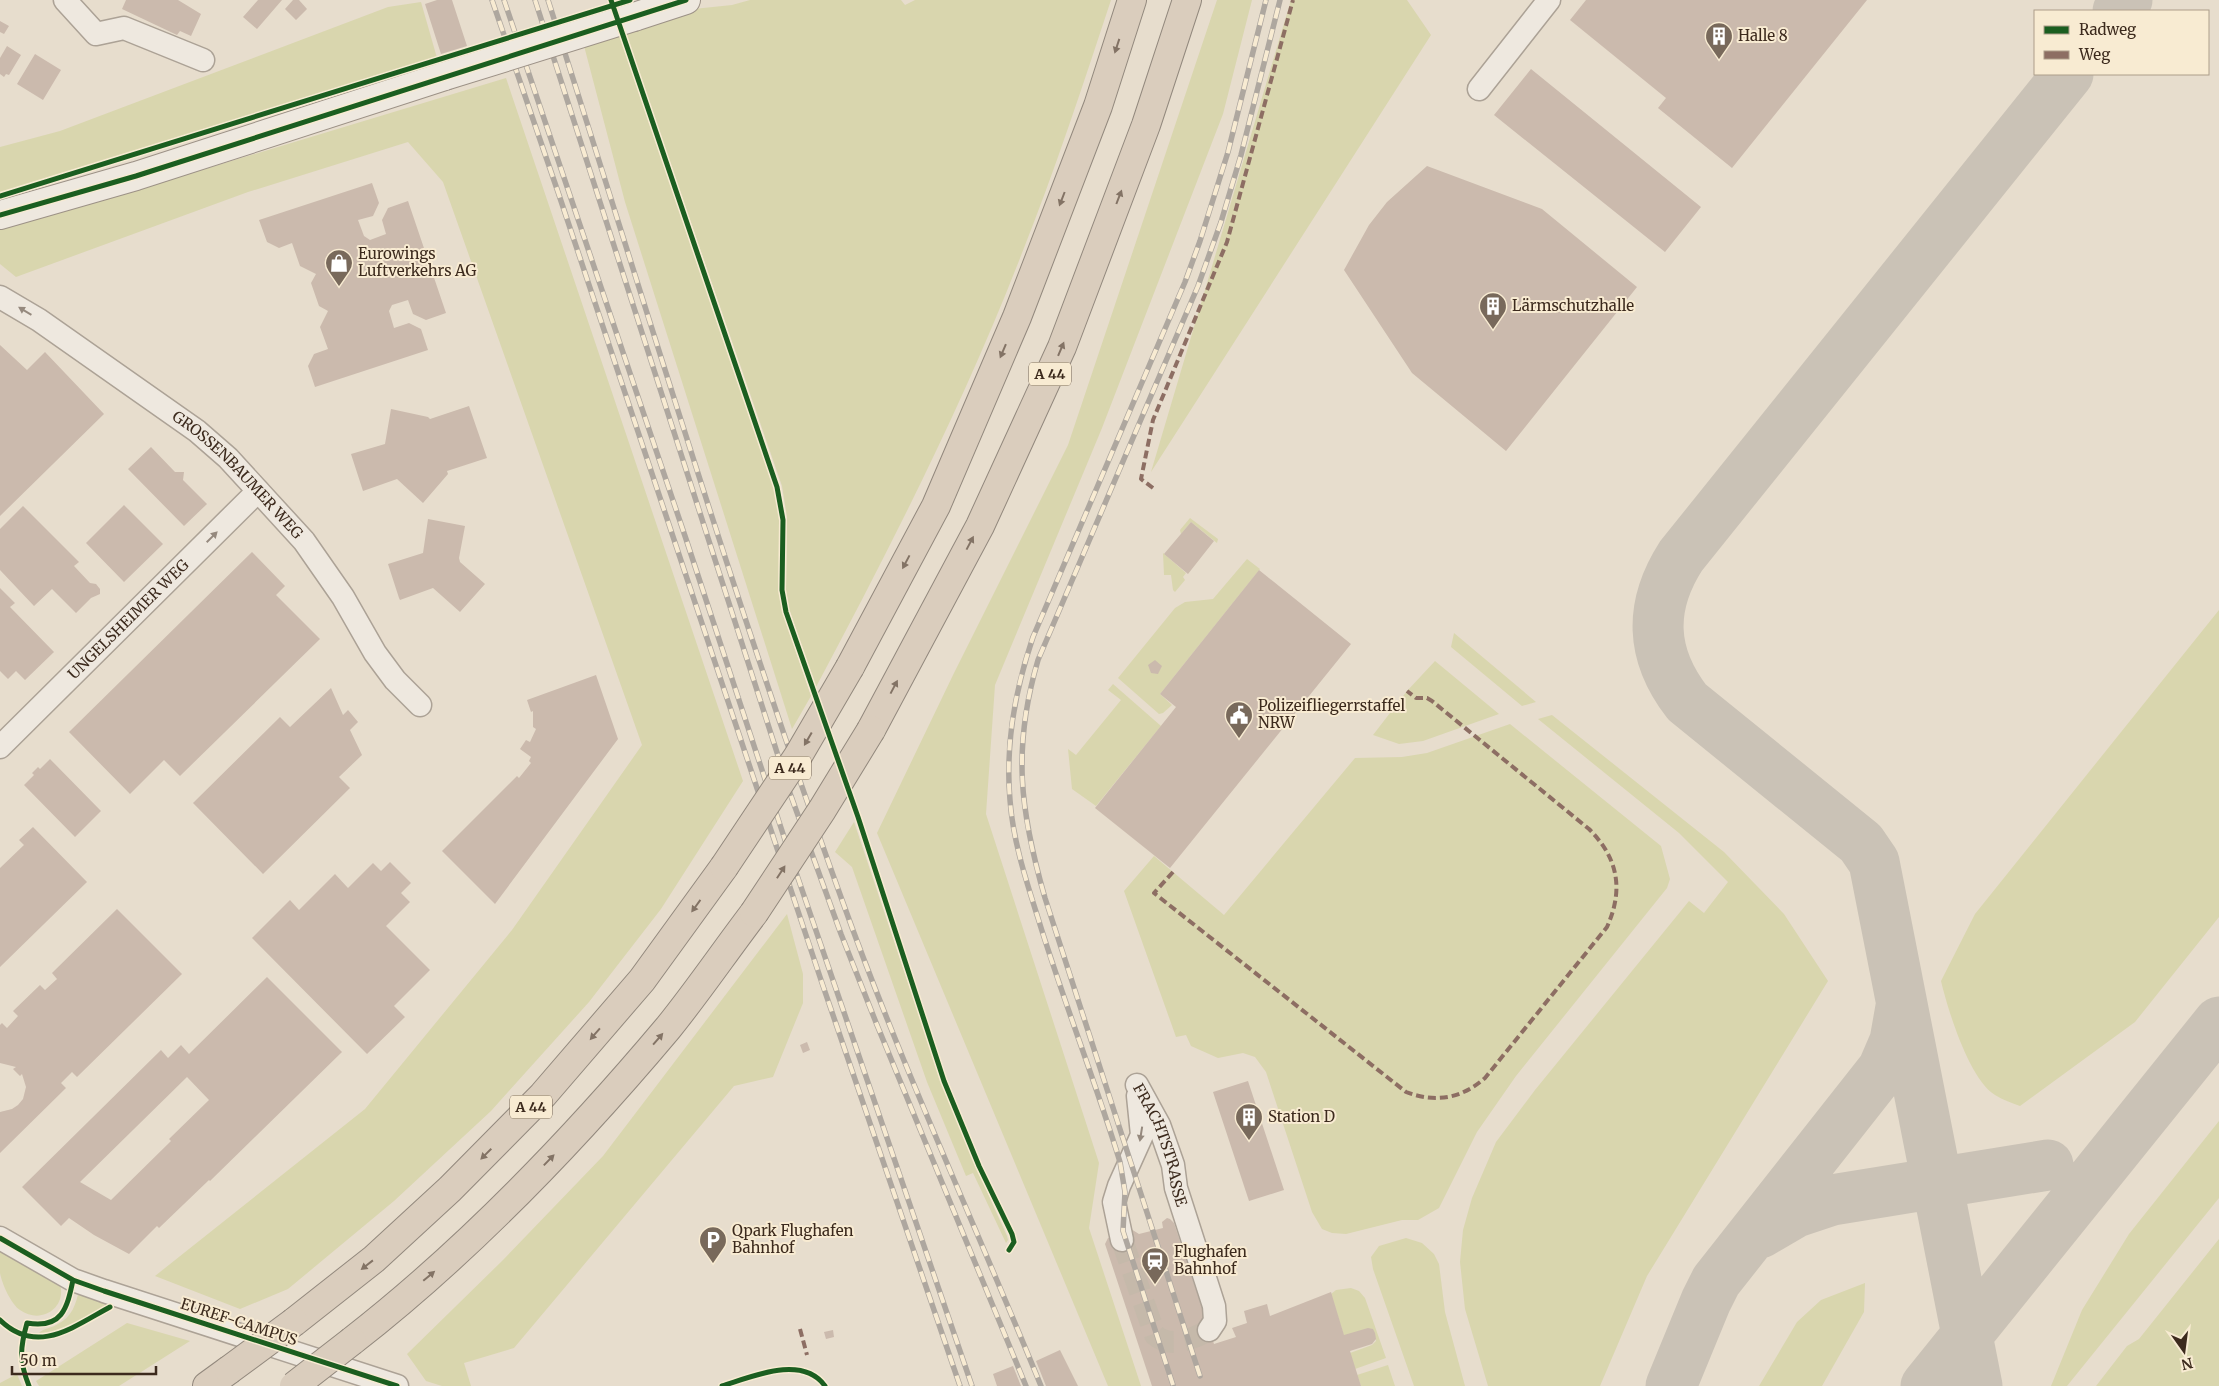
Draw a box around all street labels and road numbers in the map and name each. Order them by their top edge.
road number: A 44 [1029,362,1071,386]
street label: GROSSENBAUMER WEG [169,407,307,543]
street label: UNGELSHEIMER WEG [64,555,193,683]
road number: A 44 [769,756,811,780]
street label: FRACHTSTRASSE [1129,1080,1191,1209]
road number: A 44 [510,1096,552,1118]
street label: EUREF-CAMPUS [178,1294,300,1349]

